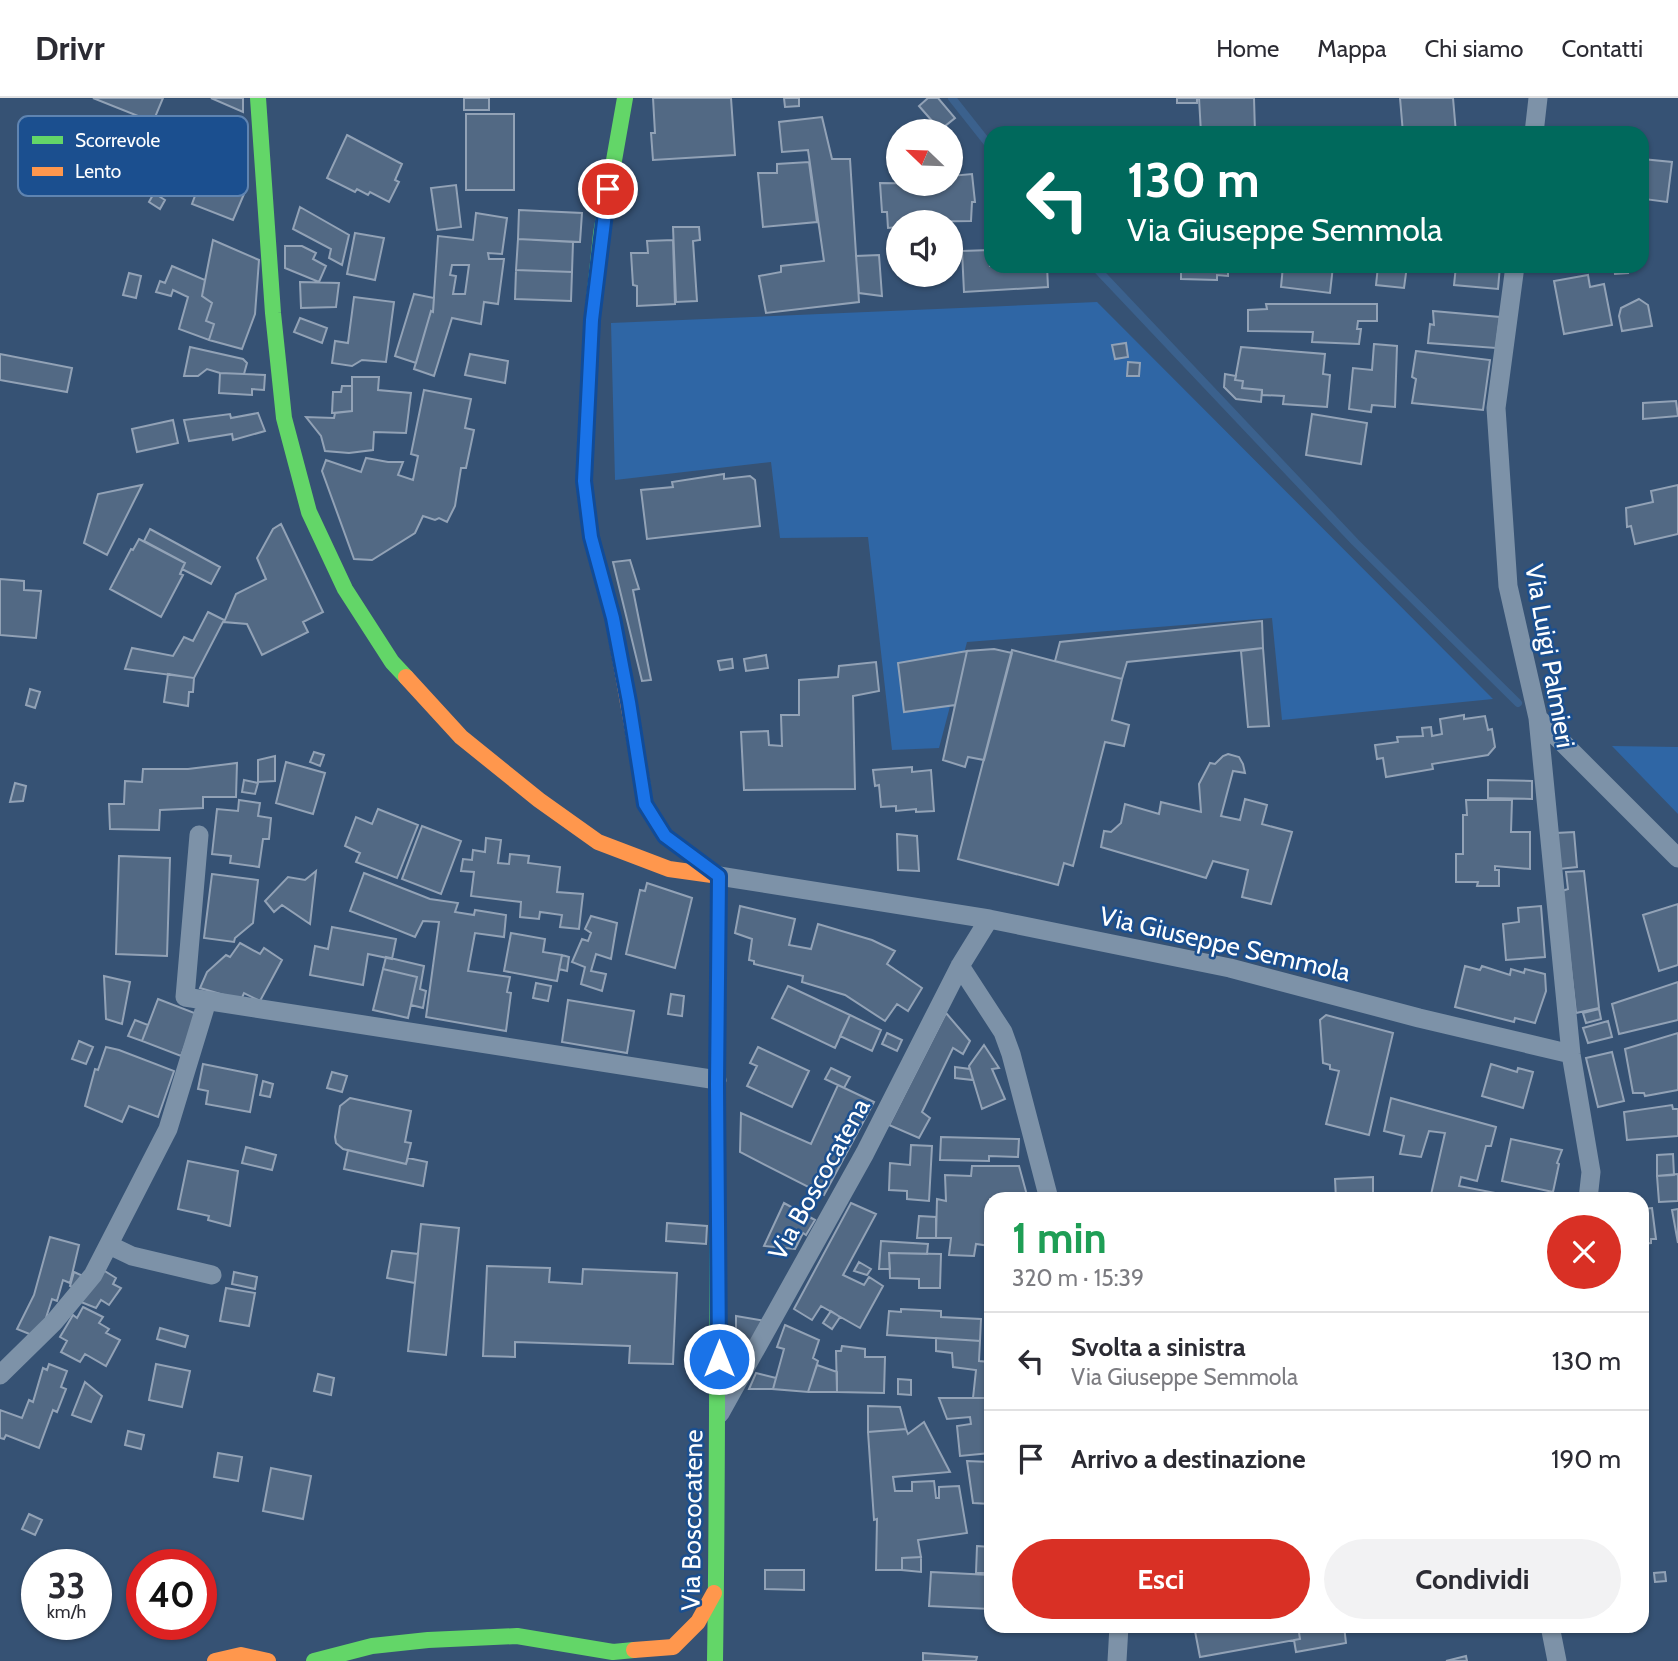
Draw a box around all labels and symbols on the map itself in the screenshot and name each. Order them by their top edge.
legend [18,116,248,196]
north arrow [886,119,962,196]
text: Scorrevole [75,129,160,152]
pin [578,159,638,219]
text: Lento [75,160,121,183]
street label: Via Luigi Palmieri [1518,562,1582,750]
street label: Via Giuseppe Semmola [1096,900,1354,989]
street label: Via Boscocatena [761,1092,877,1266]
position arrow [682,1322,756,1396]
street label: Via Boscocatene [674,1429,710,1611]
speed limit sign: 40 [126,1549,217,1640]

